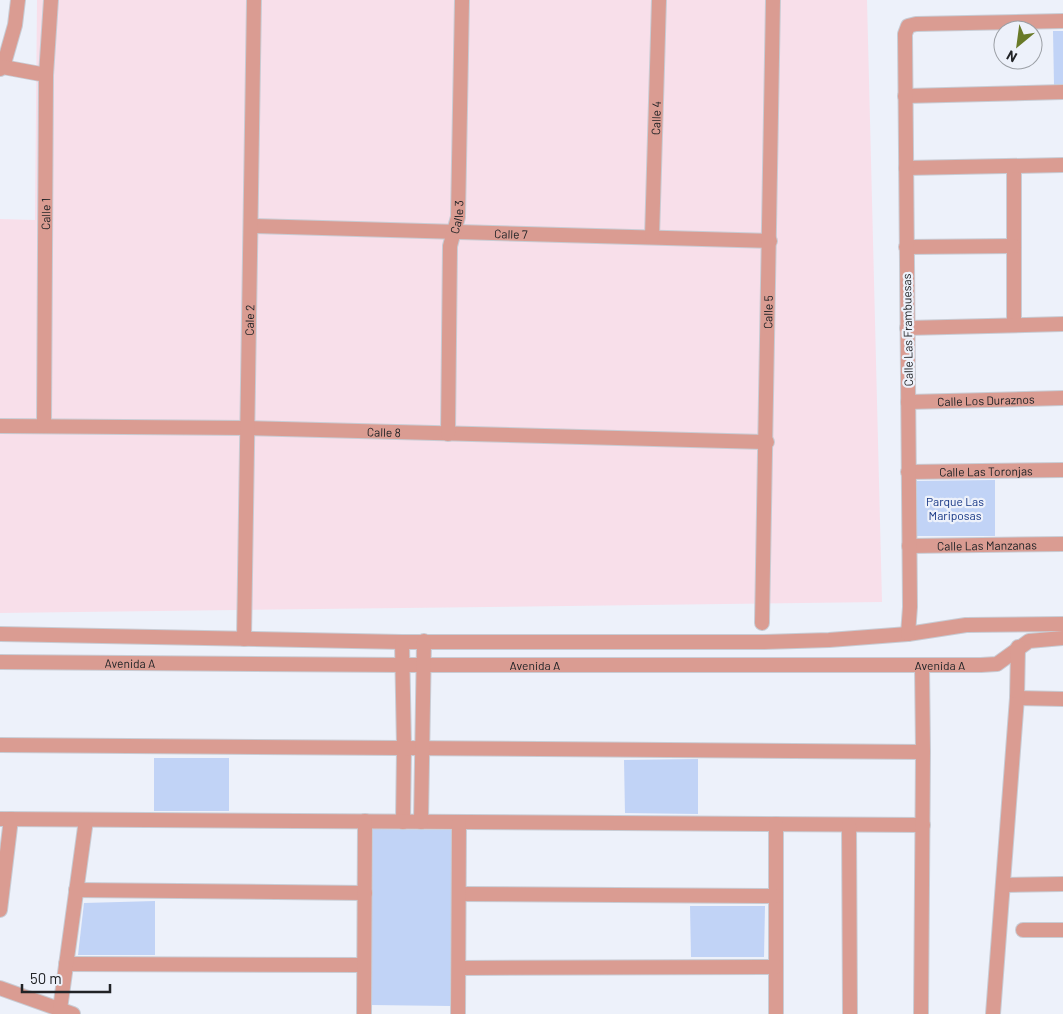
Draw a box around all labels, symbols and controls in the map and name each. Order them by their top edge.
north arrow [993,20,1043,70]
text: N [1003,47,1020,66]
street label: Calle 4 [648,101,663,135]
street label: Calle 1 [38,198,52,230]
street label: Calle 3 [447,200,465,235]
street label: Calle 7 [494,226,528,241]
street label: Calle Las Frambuesas [899,273,915,387]
street label: Calle 5 [760,295,775,329]
street label: Cale 2 [242,304,256,336]
street label: Calle Los Duraznos [937,392,1035,408]
street label: Calle 8 [367,424,401,439]
street label: Calle Las Toronjas [939,463,1033,479]
park label: Parque Las Mariposas [926,494,984,522]
street label: Calle Las Manzanas [937,537,1037,553]
street label: Avenida A [105,656,155,670]
street label: Avenida A [510,658,560,672]
street label: Avenida A [915,658,965,672]
scale bar [22,962,110,994]
text: 50 m [30,969,62,987]

